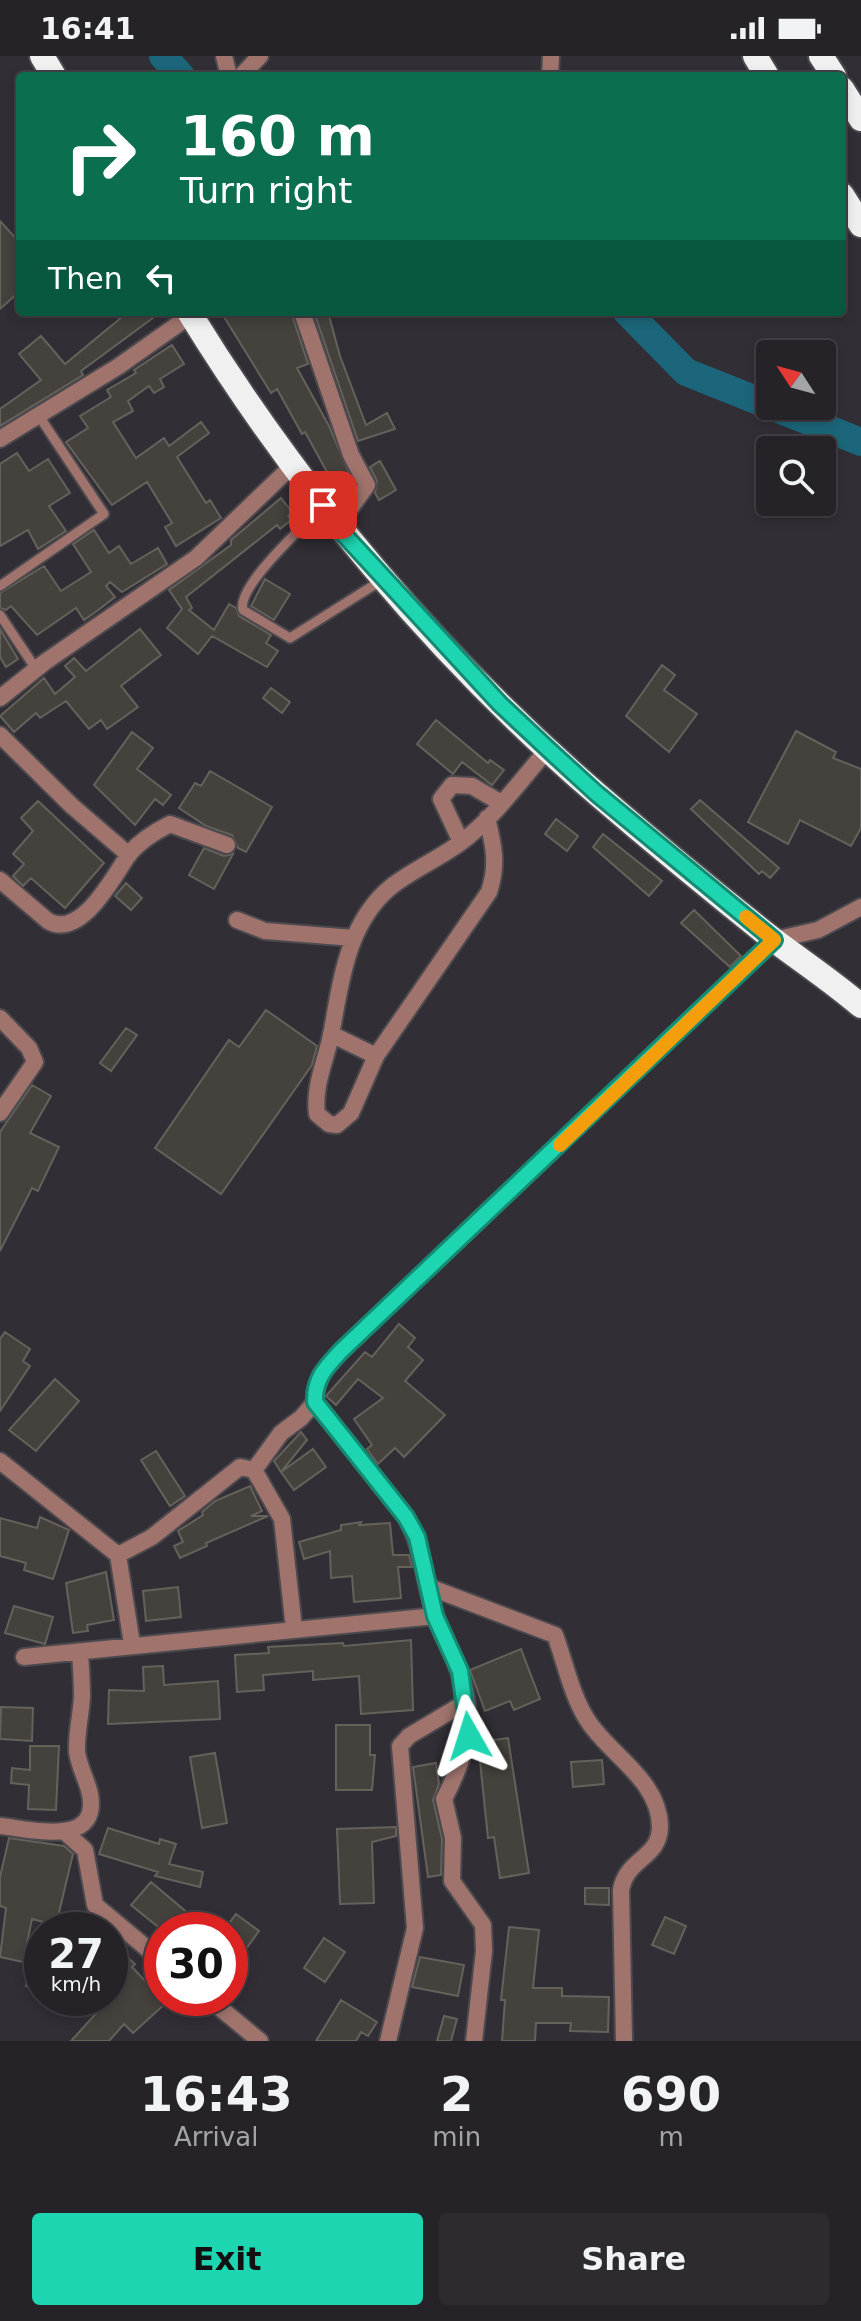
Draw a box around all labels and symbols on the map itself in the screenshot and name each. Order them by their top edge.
north arrow [756,340,836,420]
pin [289,471,357,539]
position arrow [427,1694,511,1778]
speed limit sign: 30 [144,1912,248,2016]

